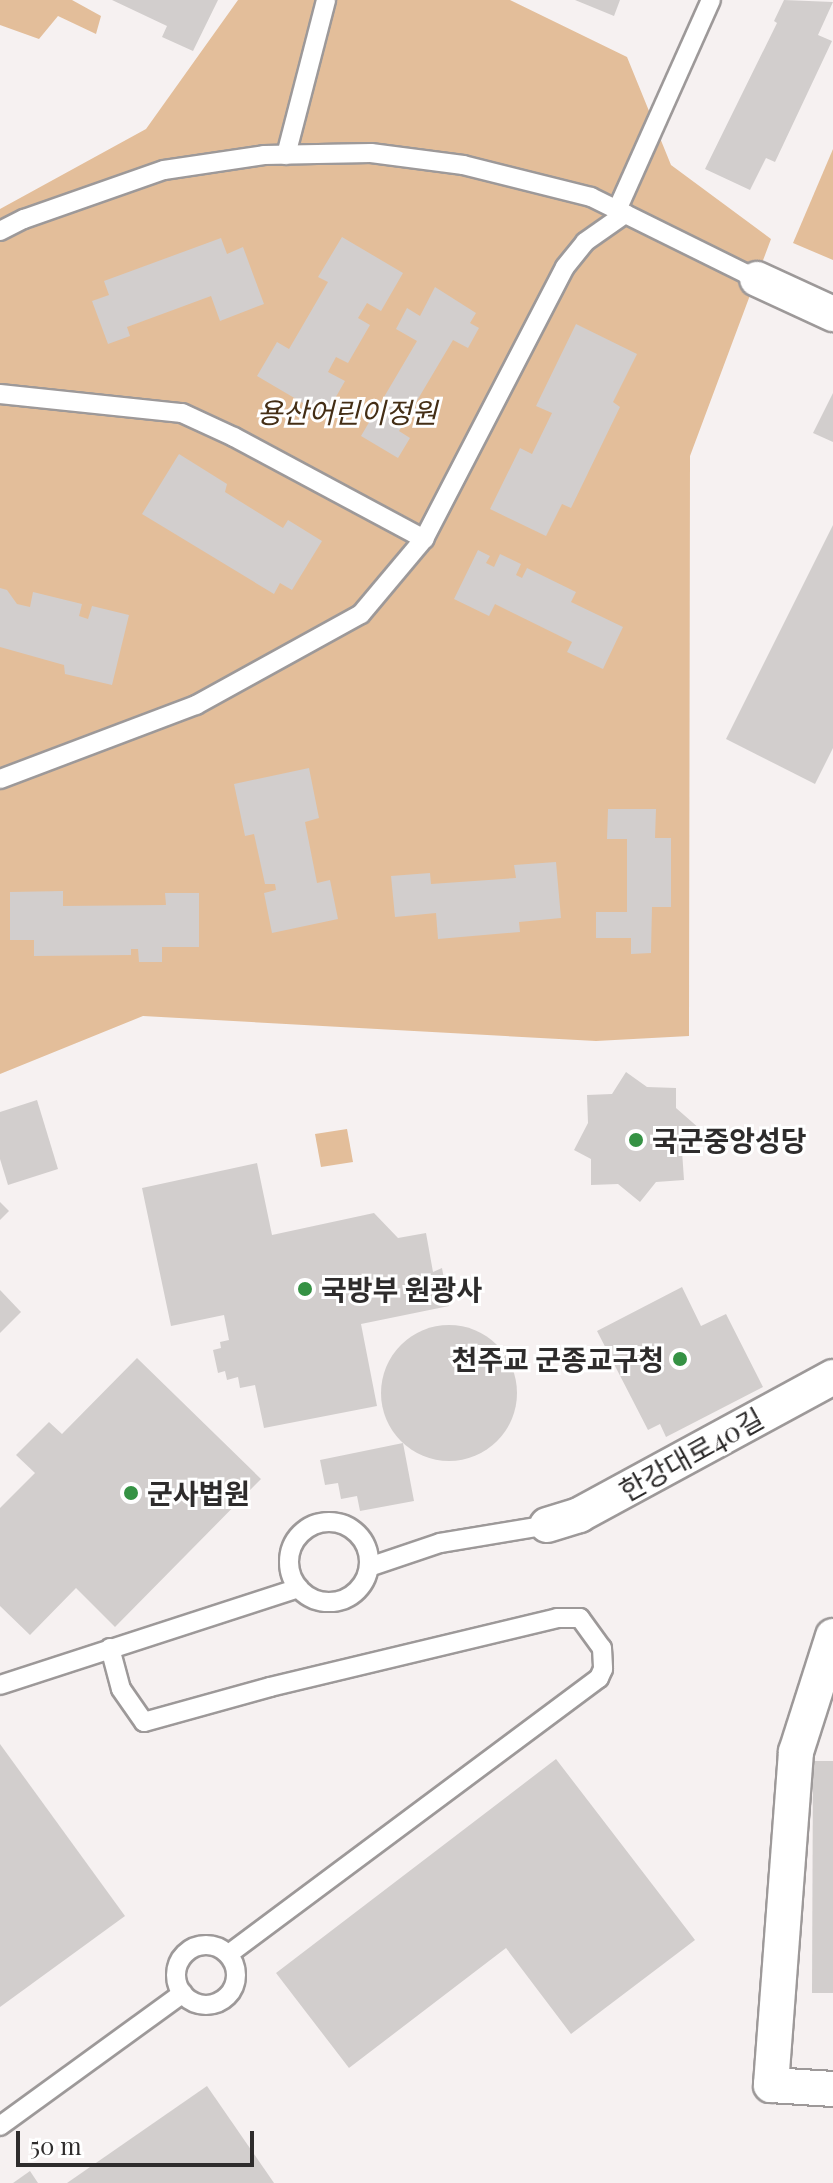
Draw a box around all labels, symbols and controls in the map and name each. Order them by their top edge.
park label: 용산어린이정원 [257,395,437,429]
place label: 국군중앙성당 [652,1123,807,1157]
marker: 국군중앙성당 [627,1131,645,1149]
place label: 국방부 원광사 [321,1272,482,1306]
marker: 국방부 원광사 [296,1280,314,1298]
place label: 천주교 군종교구청 [451,1342,664,1376]
marker: 천주교 군종교구청 [671,1350,689,1368]
street label: 한강대로40길 [613,1401,769,1507]
place label: 군사법원 [147,1476,250,1510]
marker: 군사법원 [122,1484,140,1502]
scale bar [20,2115,258,2165]
text: 50 m [30,2129,82,2161]

